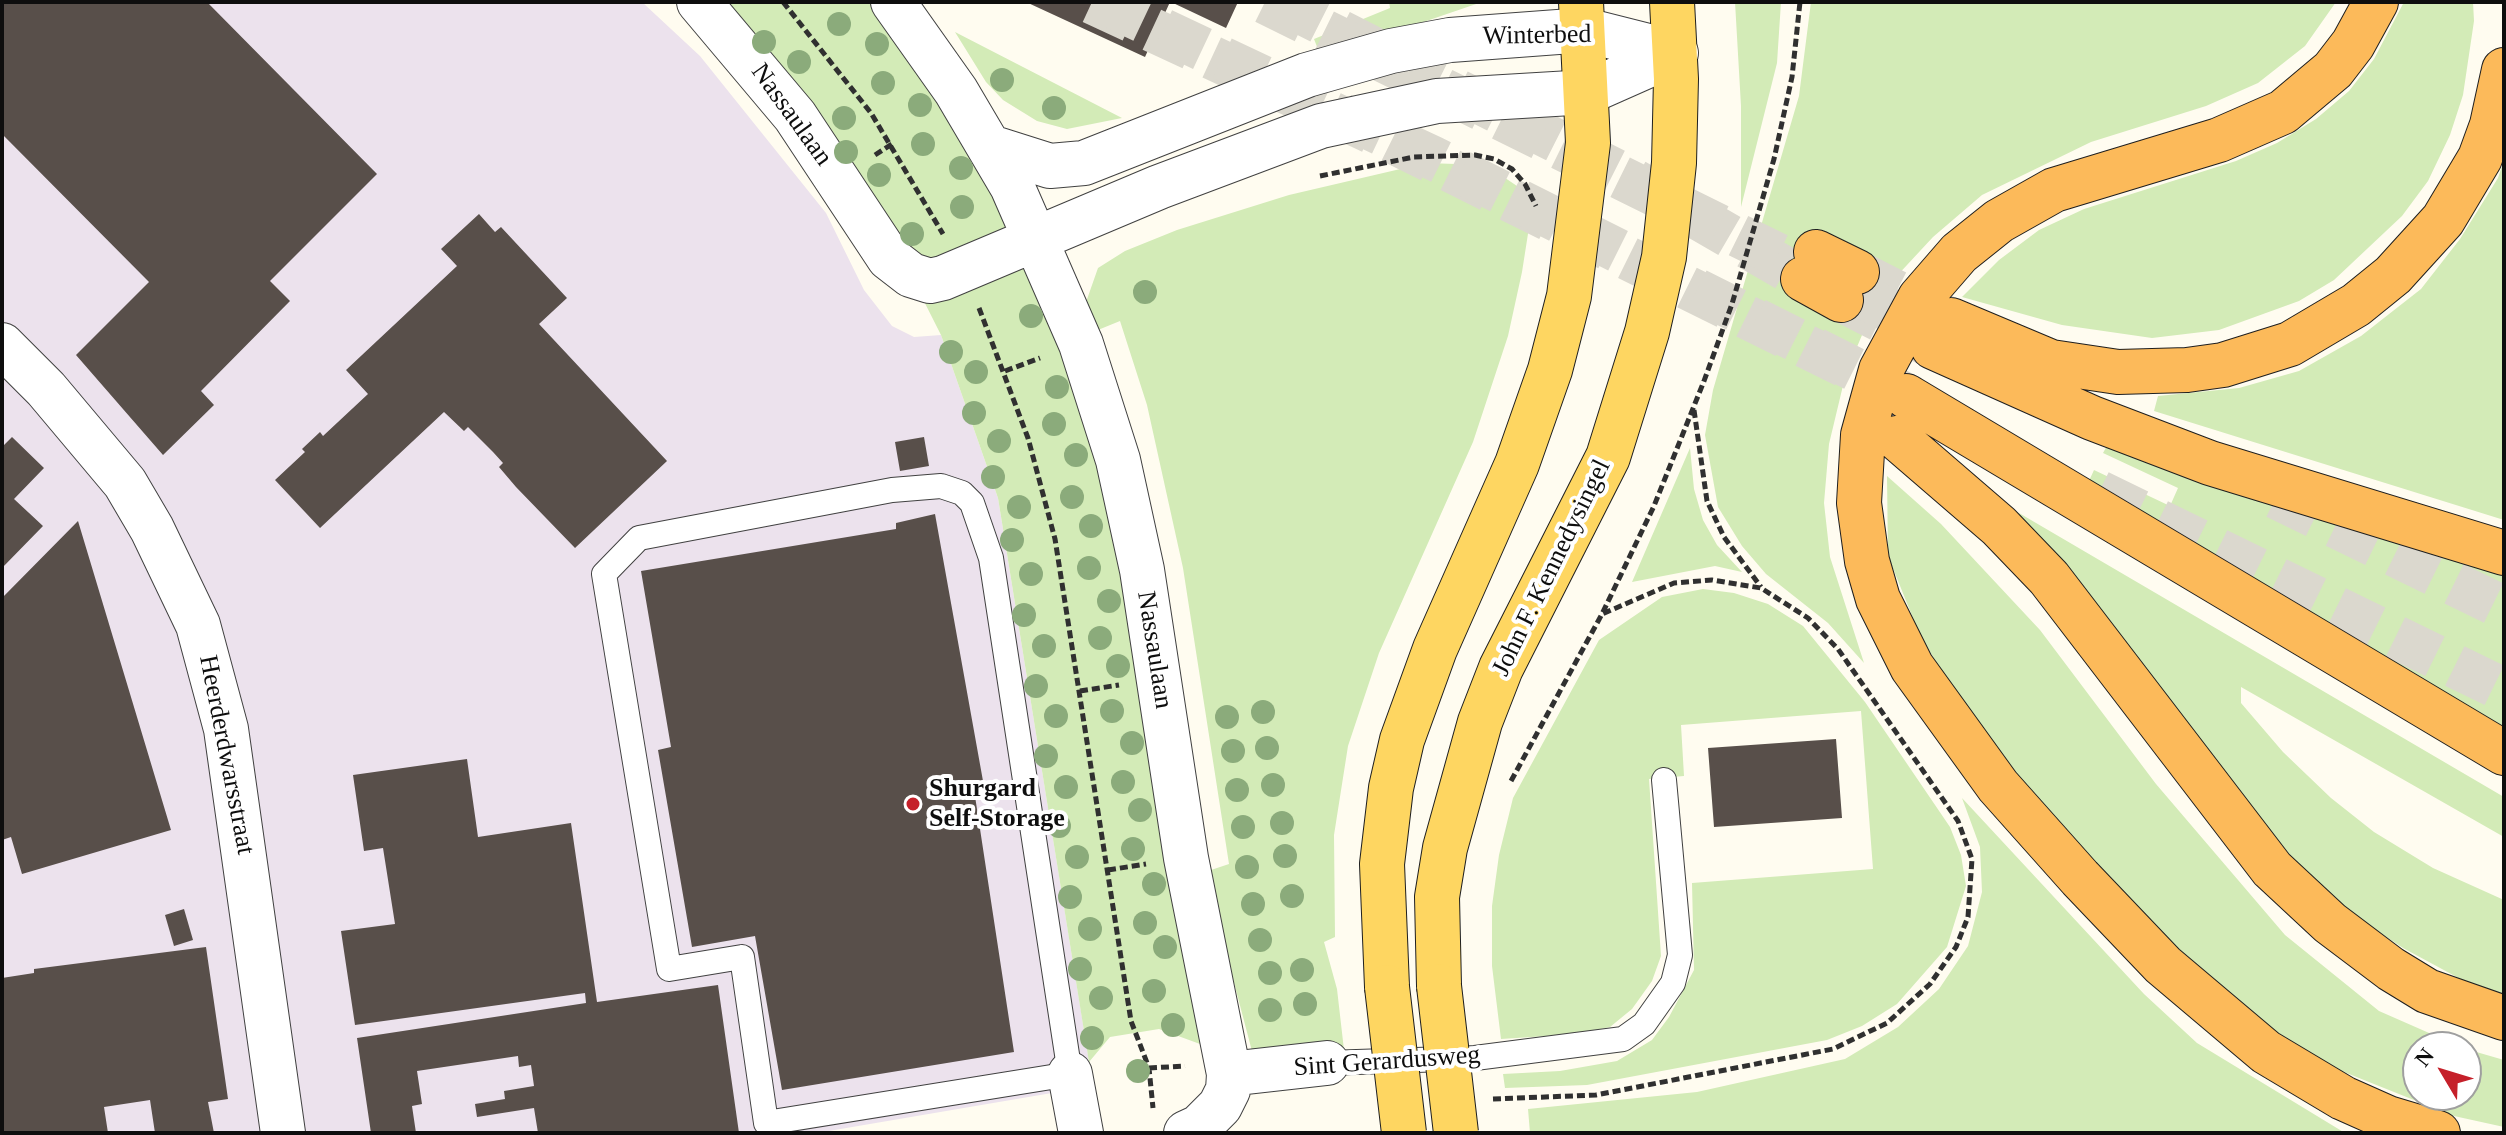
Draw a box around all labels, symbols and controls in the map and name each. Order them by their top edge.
street label: Winterbed [1482,19,1592,53]
street label: Nassaulaan [744,58,838,172]
street label: John F. Kennedysingel [1486,455,1618,681]
street label: Nassaulaan [1129,589,1179,711]
street label: Heerderdwarsstraat [191,653,261,857]
place label: Shurgard Self-Storage [929,773,1065,834]
marker: Shurgard Self-Storage [904,795,922,813]
north arrow [2402,1031,2482,1111]
street label: Sint Gerardusweg [1293,1040,1481,1084]
text: N [2410,1043,2439,1071]

